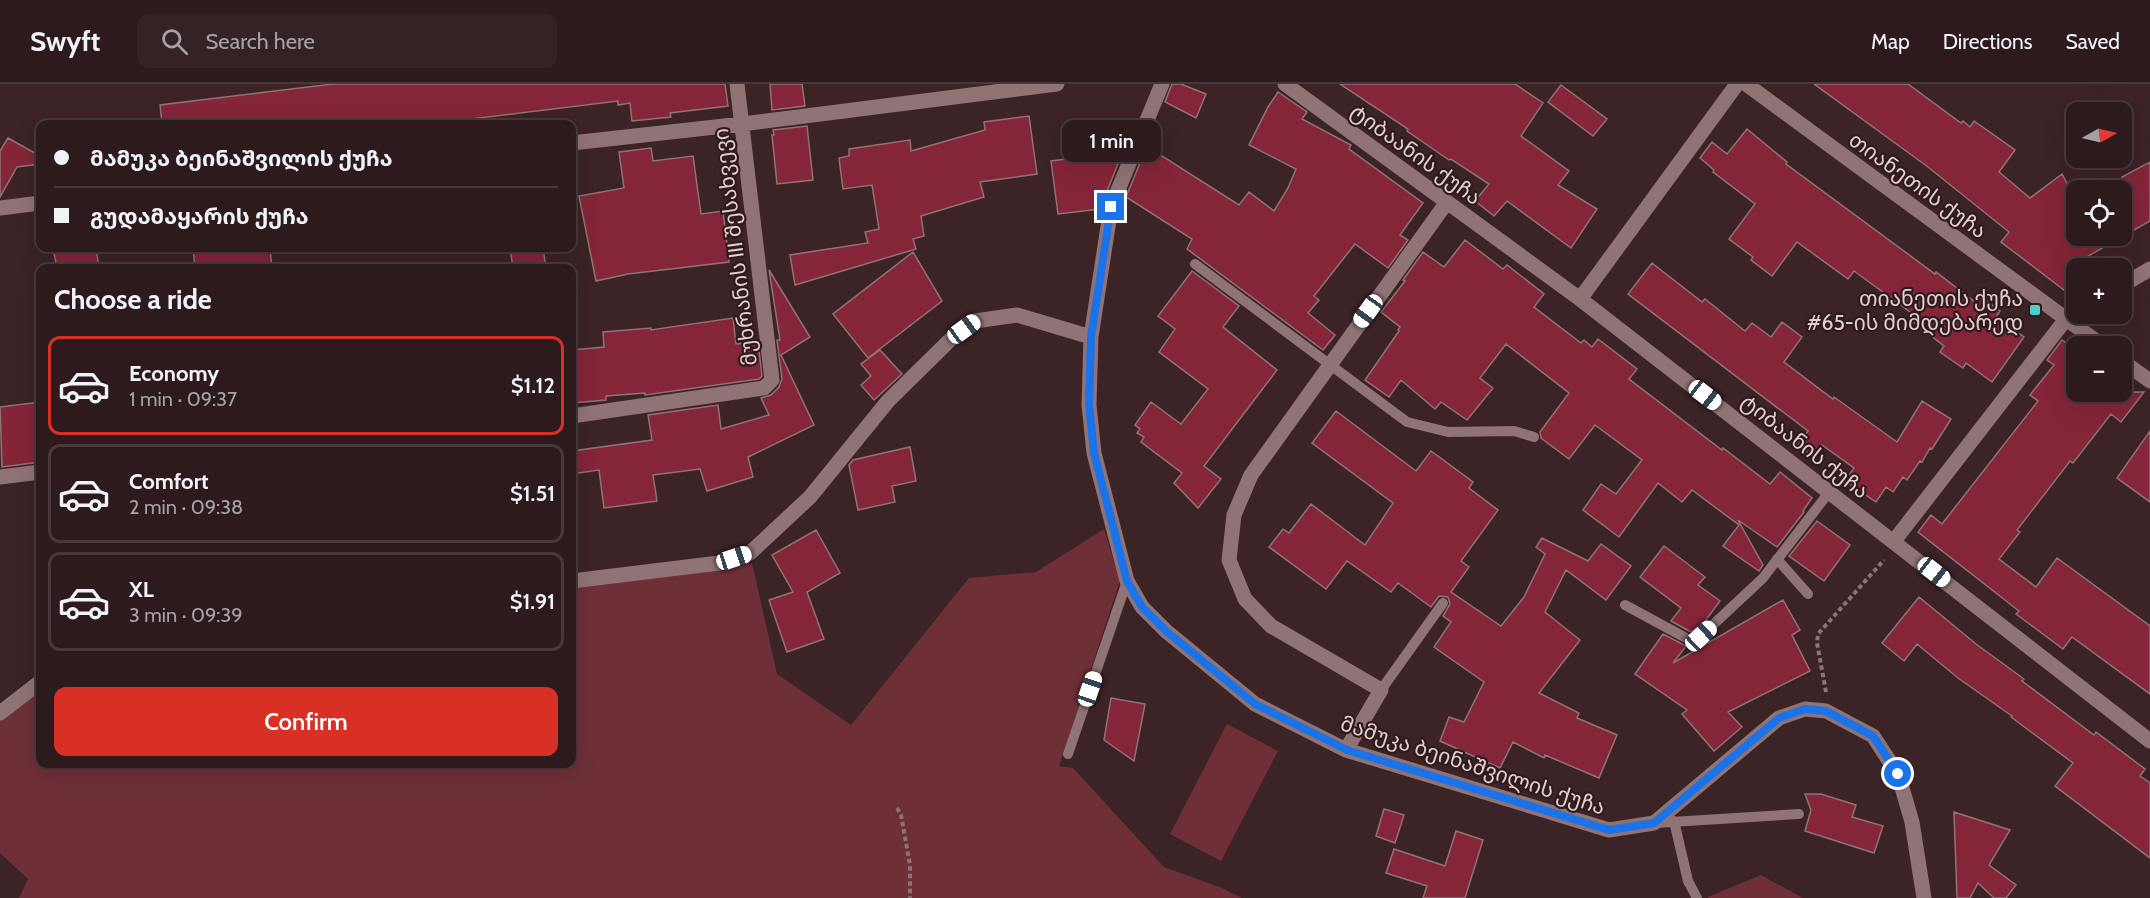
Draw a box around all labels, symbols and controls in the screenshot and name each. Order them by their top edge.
search box [137,14,557,68]
text: Swyft [30,24,101,58]
icon: search [158,25,191,58]
text: Search here [206,28,315,55]
text: Map [1871,29,1910,54]
text: Directions [1943,29,2032,54]
text: Saved [2065,29,2120,54]
street label: ტიბაანის ქუჩა [1346,98,1486,210]
north arrow [2066,102,2132,168]
map controls [2066,102,2132,402]
callout: 1 min [1062,120,1160,162]
street label: მუხრანის III შესახვევი [708,127,762,367]
street label: თიანეთის ქუჩა [1844,127,1992,243]
text: 1 min [1089,129,1134,153]
text: მამუკა ბეინაშვილის ქუჩა [90,145,393,172]
button: locate [2066,180,2132,246]
route end [1097,193,1124,220]
text: გუდამაყარის ქუჩა [90,203,309,230]
button: + [2066,258,2132,324]
text: Choose a ride [54,283,212,316]
place label: თიანეთის ქუჩა #65-ის მიმდებარედ [1807,286,2023,336]
car [1350,291,1386,331]
marker: თიანეთის ქუჩა #65-ის მიმდებარედ [2028,303,2042,317]
car [944,311,984,347]
button: − [2066,336,2132,402]
icon: car [57,359,111,413]
text: Economy [129,360,219,387]
text: $1.12 [511,372,555,399]
car [1685,377,1725,413]
text: 1 min · 09:37 [129,387,237,411]
street label: ტიბაანის ქუჩა [1736,388,1874,504]
icon: car [57,467,111,521]
text: Comfort [129,468,208,495]
text: $1.51 [510,480,555,507]
text: 2 min · 09:38 [129,495,243,519]
car [714,544,754,572]
car [1914,554,1954,590]
icon: car [57,575,111,629]
text: XL [129,576,154,603]
text: $1.91 [510,588,555,615]
text: 3 min · 09:39 [129,603,243,627]
car [1682,617,1720,655]
car [1076,669,1104,709]
button: Confirm [54,687,558,756]
street label: მამუკა ბეინაშვილის ქუჩა [1337,710,1608,821]
route start [1884,760,1911,787]

